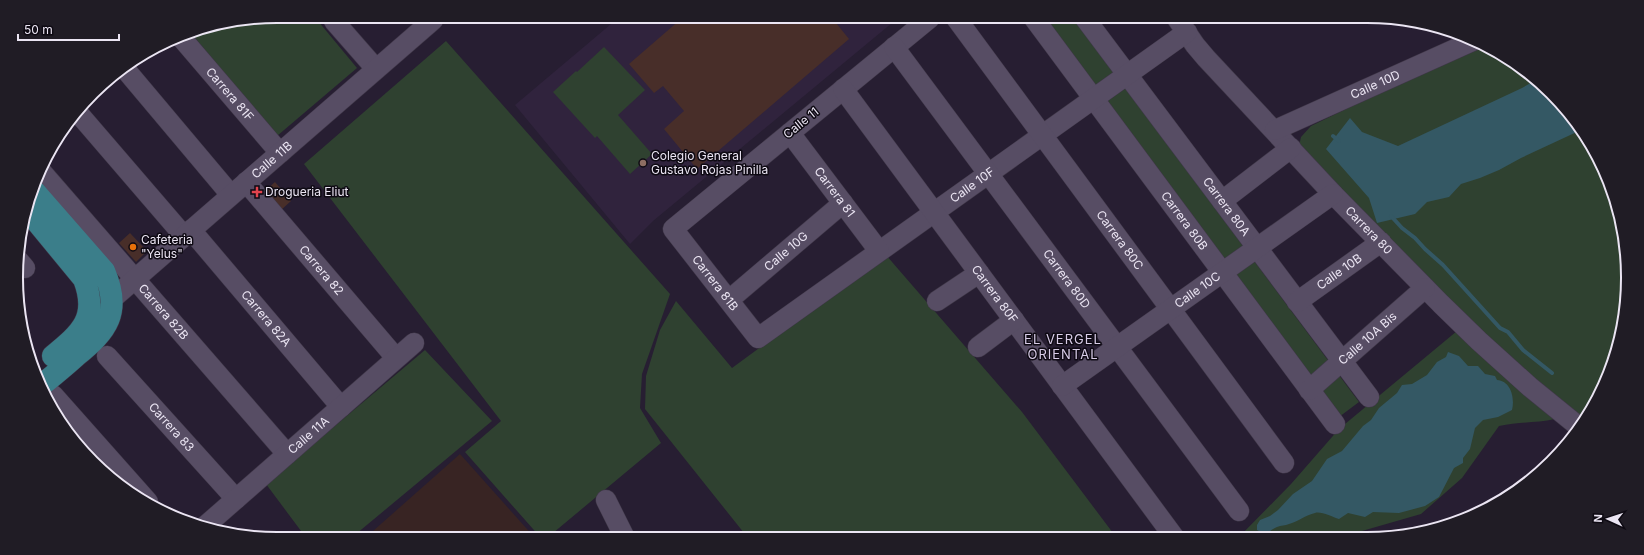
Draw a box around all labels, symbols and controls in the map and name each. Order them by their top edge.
scale bar [18,16,119,42]
text: 50 m [24,22,53,37]
street label: Carrera 81F [203,64,257,124]
street label: Calle 10D [1348,67,1402,102]
street label: Calle 11 [780,104,822,141]
street label: Calle 11B [248,138,295,181]
place label: Colegio General Gustavo Rojas Pinilla [651,148,768,177]
marker: Colegio General Gustavo Rojas Pinilla [638,158,648,168]
street label: Carrera 81 [811,164,859,220]
street label: Calle 10F [947,164,997,206]
street label: Carrera 80A [1200,174,1253,239]
place label: Drogueria Eliut [265,184,348,199]
marker: Drogueria Eliut [252,187,262,197]
street label: Carrera 80B [1158,188,1211,253]
street label: Carrera 80 [1342,203,1396,257]
street label: Carrera 80C [1093,207,1147,273]
street label: Calle 10G [761,228,811,274]
place label: Cafeteria "Yelus" [141,232,193,261]
marker: Cafeteria "Yelus" [128,242,138,252]
street label: Carrera 82 [296,242,347,298]
street label: Carrera 80D [1040,246,1094,311]
street label: Calle 10B [1313,250,1365,293]
street label: Carrera 81B [689,252,742,314]
street label: Carrera 80F [969,262,1021,326]
street label: Calle 10C [1171,268,1223,311]
street label: Carrera 82B [136,281,192,343]
street label: Carrera 82A [238,287,294,349]
street label: Calle 10A Bis [1335,308,1400,368]
district label: EL VERGEL ORIENTAL [1024,331,1102,362]
street label: Carrera 83 [146,399,198,455]
street label: Calle 11A [285,413,332,457]
north arrow [1588,499,1628,539]
text: N [1591,514,1605,523]

